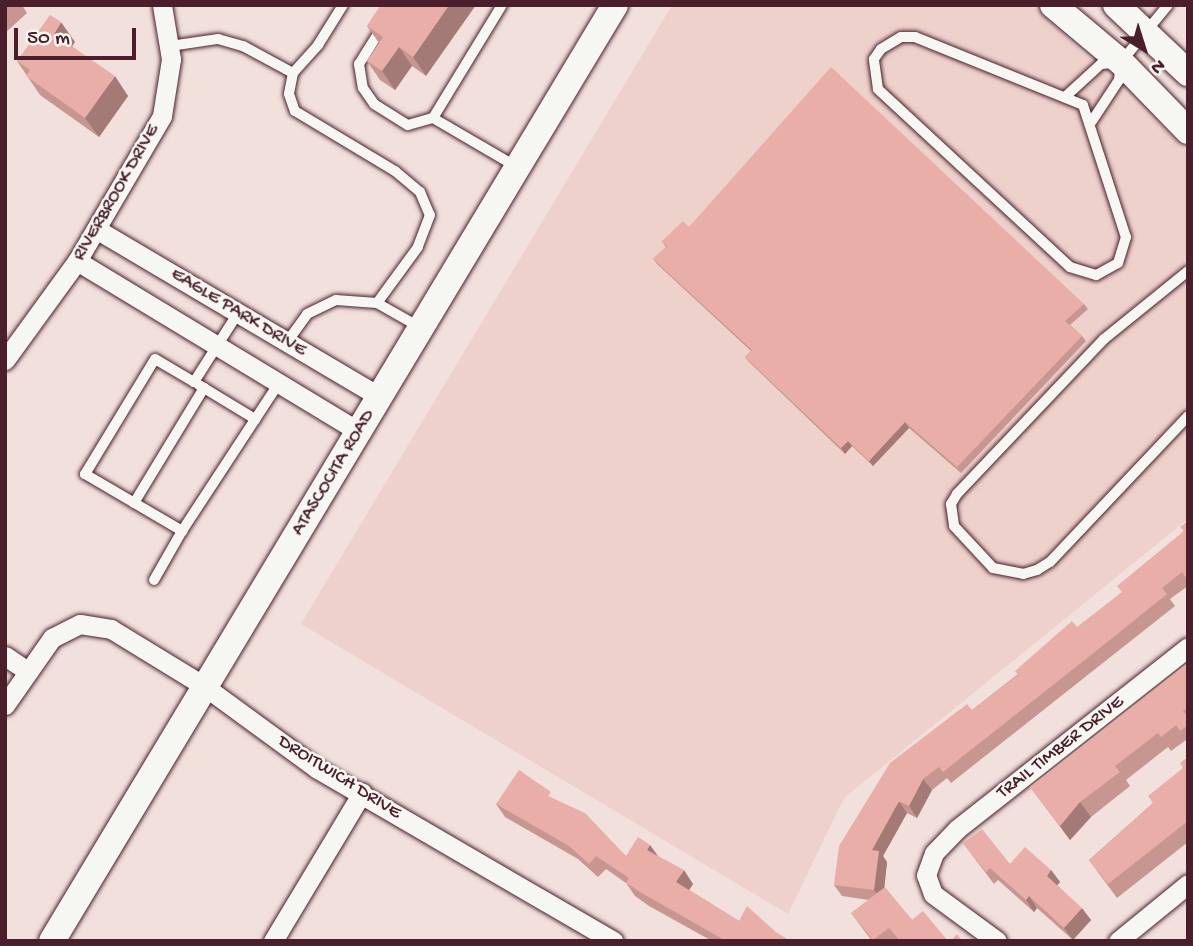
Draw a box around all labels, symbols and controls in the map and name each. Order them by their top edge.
scale bar [18,14,140,58]
north arrow [1109,14,1179,84]
text: 50 m [27,27,70,52]
text: N [1145,53,1169,79]
street label: RIVERBROOK DRIVE [69,121,165,265]
street label: EAGLE PARK DRIVE [166,264,310,362]
street label: ATASCOCITA ROAD [287,406,381,540]
street label: TRAIL TIMBER DRIVE [993,691,1129,805]
street label: DROITWICH DRIVE [273,731,405,825]

